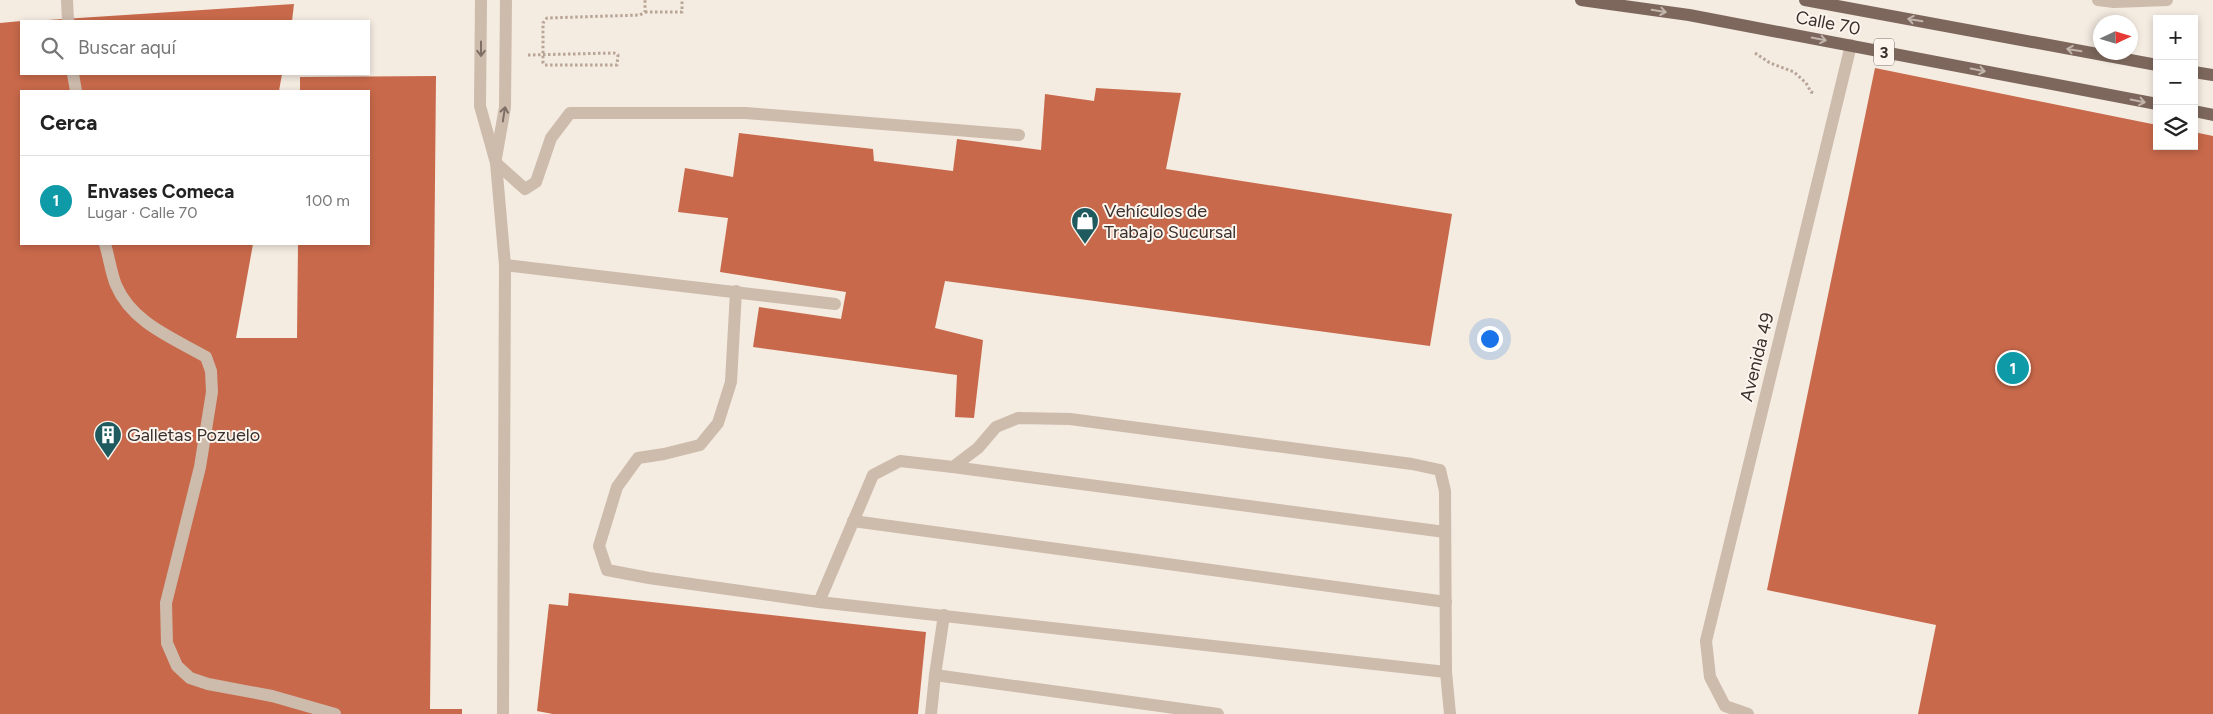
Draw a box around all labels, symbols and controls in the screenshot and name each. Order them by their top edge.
one-way arrow [1650,6,1666,16]
street label: Calle 70 [1794,6,1862,40]
one-way arrow [1907,15,1923,25]
north arrow [2093,15,2138,60]
map controls [2153,15,2198,150]
button: + [2153,15,2198,60]
search box [20,20,370,75]
icon: search [38,34,66,62]
one-way arrow [1810,35,1826,45]
text: Buscar aquí [78,36,176,59]
road number: 3 [1874,38,1894,66]
one-way arrow [476,40,486,56]
one-way arrow [2067,44,2083,54]
button: − [2153,60,2198,105]
one-way arrow [1970,65,1986,75]
one-way arrow [2130,96,2146,106]
button: layers [2153,105,2198,150]
one-way arrow [499,107,509,123]
text: Cerca [40,110,97,135]
text: Envases Comeca [87,180,234,203]
text: 1 [53,191,59,210]
text: 100 m [305,191,350,210]
place label: Vehículos de Trabajo Sucursal [1104,200,1236,243]
text: Lugar · Calle 70 [87,203,197,222]
shop icon: Vehículos de Trabajo Sucursal [1070,206,1100,245]
street label: Avenida 49 [1735,310,1779,404]
your location [1477,326,1503,352]
pin: 1 [1997,349,2029,387]
building icon: Galletas Pozuelo [93,420,123,459]
place label: Galletas Pozuelo [127,424,260,446]

